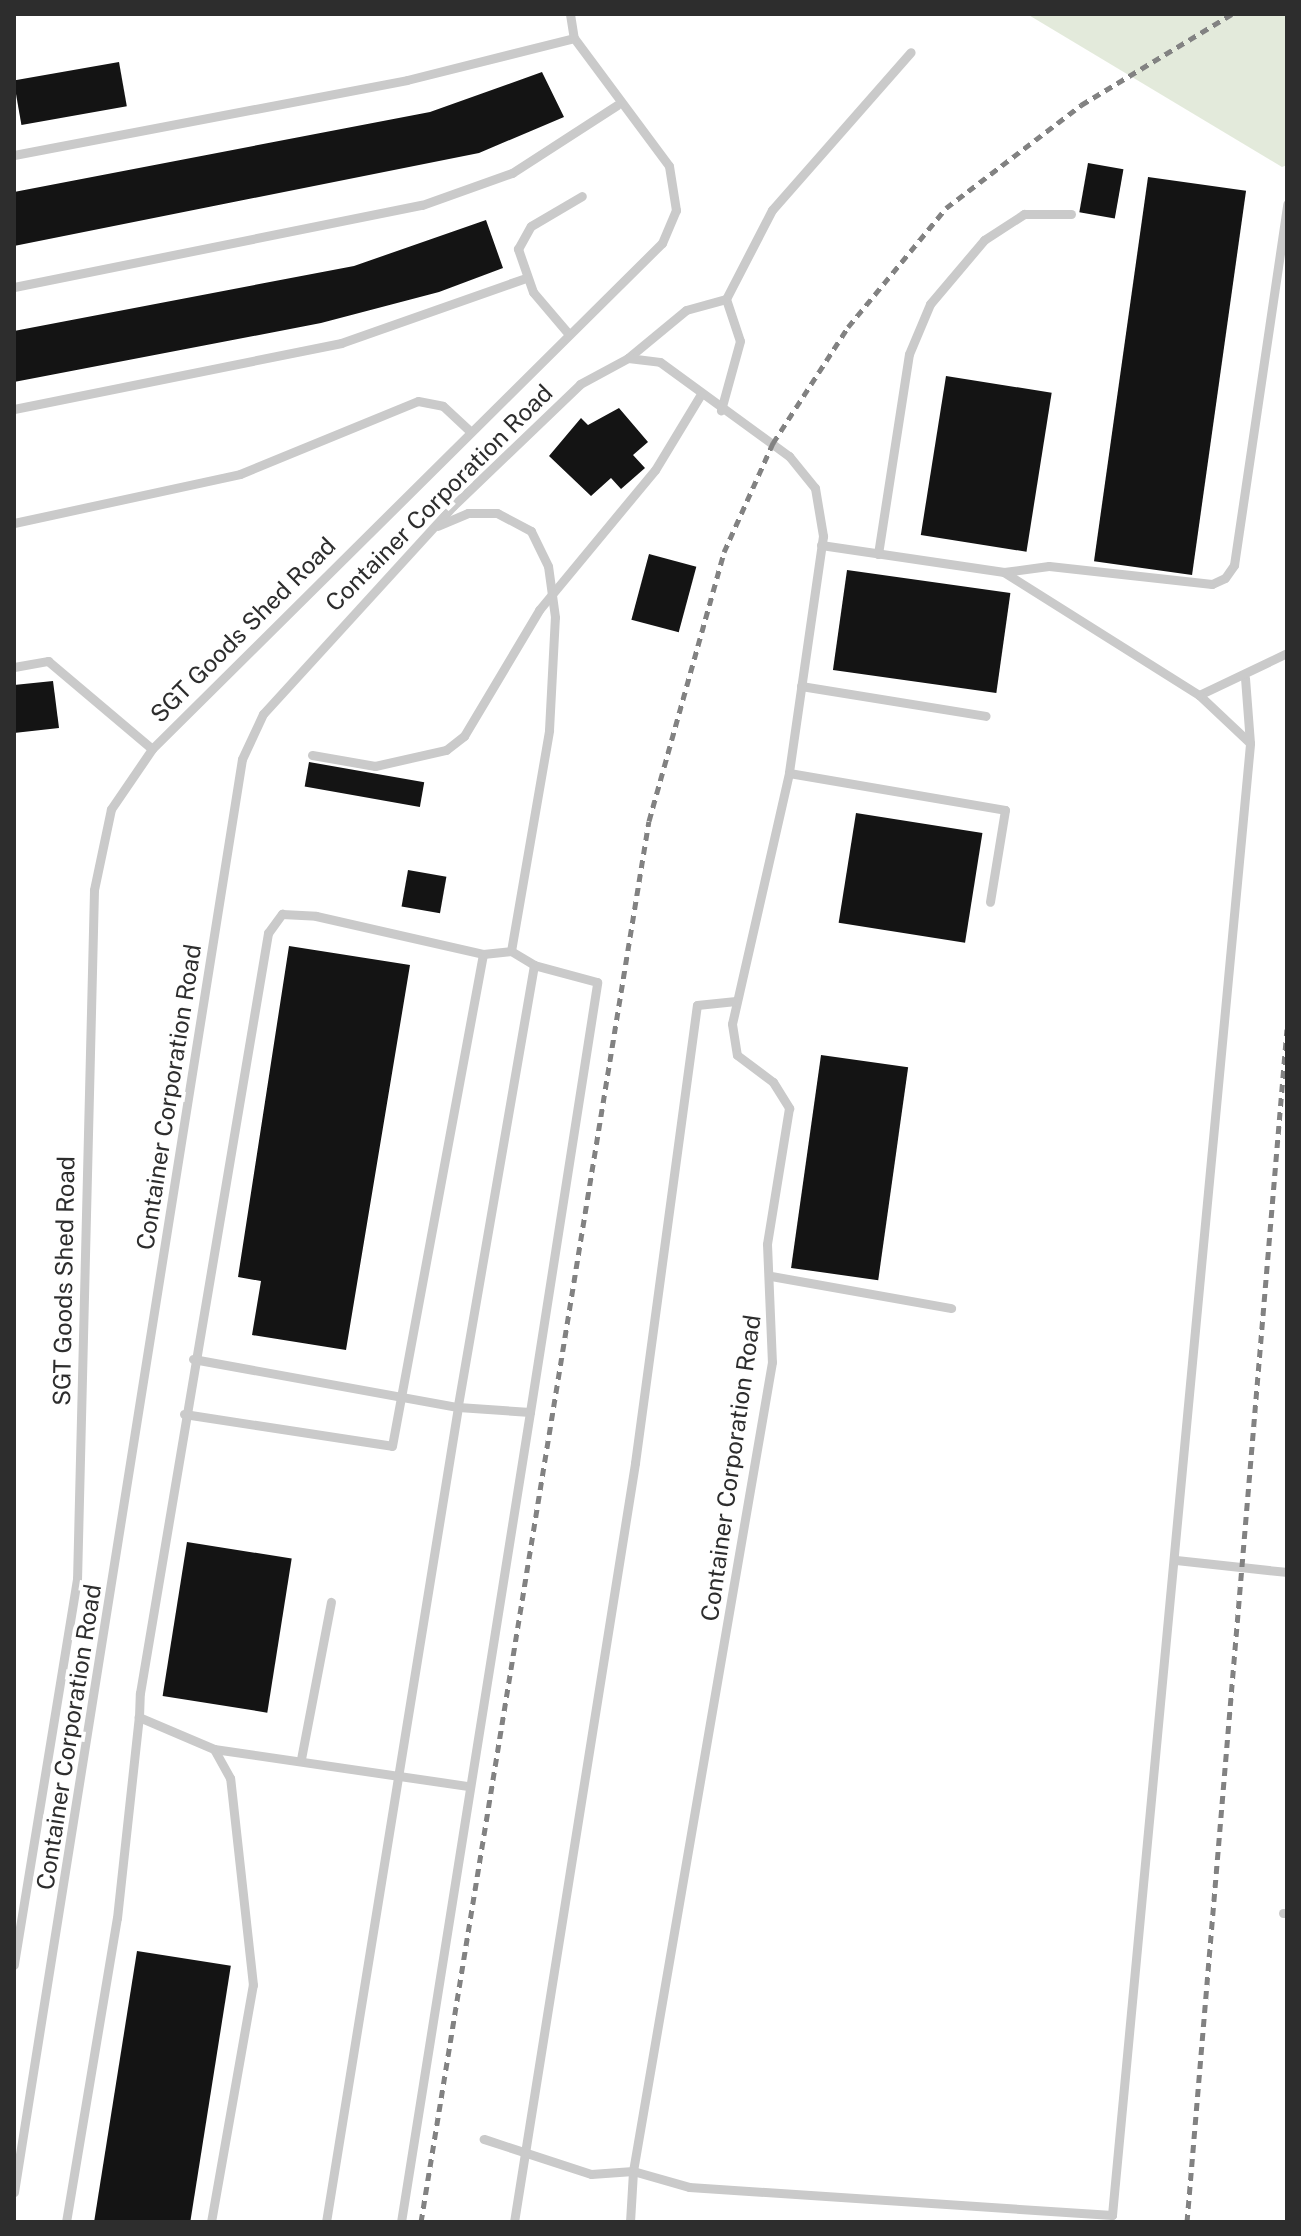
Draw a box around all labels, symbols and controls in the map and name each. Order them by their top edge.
street label: Container Corporation Road [320,379,558,617]
street label: SGT Goods Shed Road [144,531,342,729]
street label: Container Corporation Road [131,942,207,1252]
street label: SGT Goods Shed Road [47,1156,81,1406]
street label: Container Corporation Road [695,1313,767,1623]
street label: Container Corporation Road [31,1582,107,1892]

